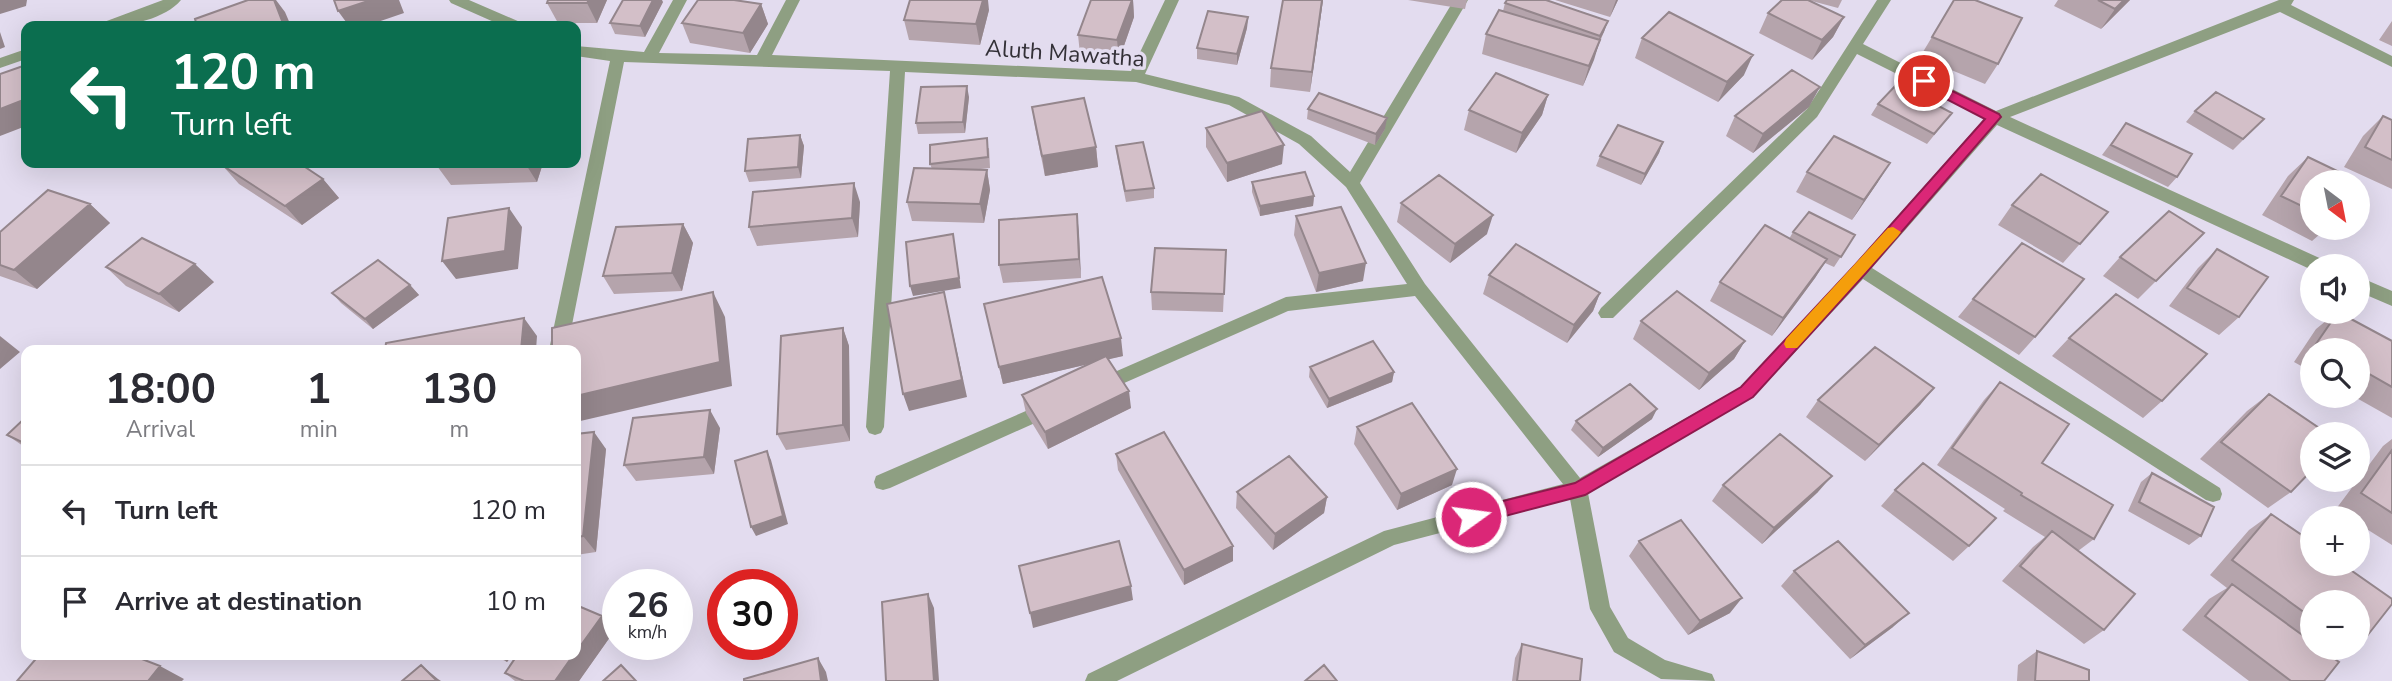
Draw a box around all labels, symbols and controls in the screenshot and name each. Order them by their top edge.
street label: Aluth Mawatha [984,32,1146,75]
text: 120 m [171,39,315,106]
icon: left [56,49,147,140]
pin [1894,51,1954,111]
icon: arrive [1905,62,1943,100]
text: Turn left [171,103,291,146]
north arrow [2300,170,2370,240]
map controls [2300,170,2370,660]
button: sound [2300,254,2370,324]
button: search [2300,338,2370,408]
text: 18:00 [105,361,216,418]
text: 1 [306,361,331,418]
text: 130 [422,361,497,418]
text: Arrival [126,414,195,445]
text: min [300,414,338,445]
text: m [450,414,469,445]
button: layers [2300,422,2370,492]
position arrow [1434,480,1508,554]
icon: left [56,492,94,530]
text: Turn left [115,493,218,528]
text: 120 m [470,493,546,528]
button: + [2300,506,2370,576]
speed limit sign: 30 [707,569,798,660]
text: 26 [626,582,669,629]
icon: arrive [56,583,94,621]
text: Arrive at destination [115,584,362,619]
text: 10 m [486,584,546,619]
button: − [2300,590,2370,660]
text: km/h [628,620,667,644]

